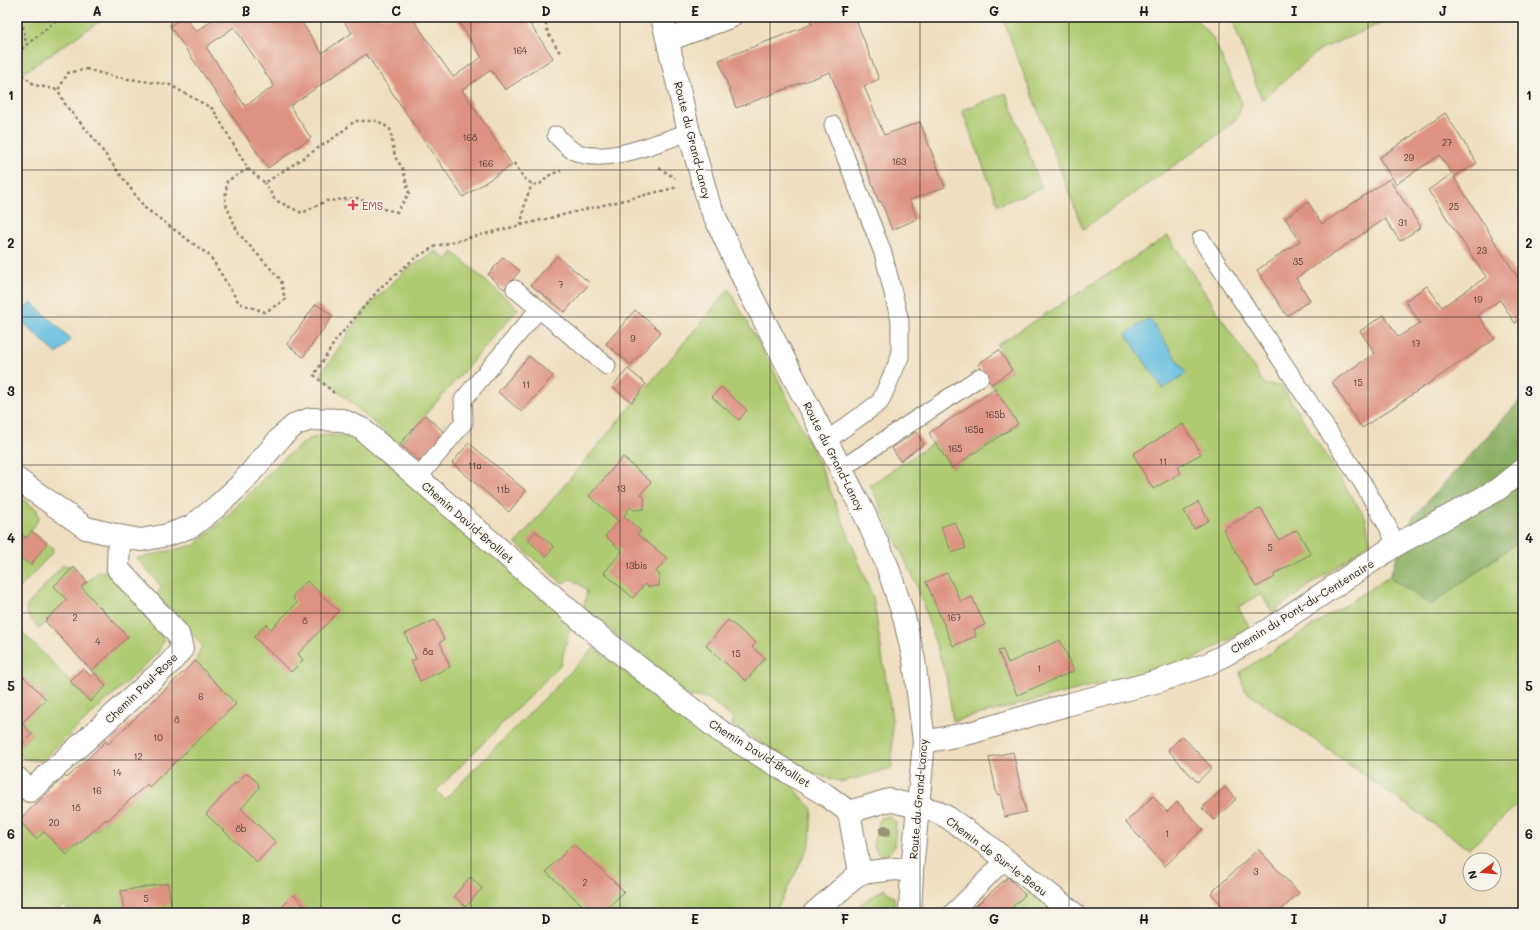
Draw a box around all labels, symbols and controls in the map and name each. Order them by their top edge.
text: A [92,2,102,19]
text: B [242,2,251,19]
text: C [391,2,401,19]
text: D [541,2,551,19]
text: E [691,2,699,19]
text: F [841,2,849,19]
text: G [989,2,999,19]
text: H [1139,2,1149,19]
text: I [1291,2,1298,19]
text: J [1439,2,1447,19]
house number: 164 [513,45,528,56]
street label: Route du Grand-Lancy [671,80,715,200]
text: 1 [8,86,14,103]
text: 1 [1526,86,1532,103]
house number: 168 [463,132,478,143]
house number: 27 [1442,137,1452,148]
house number: 29 [1404,152,1415,163]
house number: 163 [892,156,906,167]
house number: 166 [479,158,493,169]
place label: EMS [362,198,383,213]
marker: EMS [347,199,359,211]
house number: 25 [1449,201,1459,212]
house number: 31 [1398,217,1408,228]
text: 2 [7,234,15,251]
text: 2 [1525,234,1533,251]
house number: 23 [1477,245,1487,256]
house number: 35 [1293,256,1303,267]
house number: 7 [558,279,564,290]
house number: 19 [1473,294,1483,305]
house number: 9 [630,333,636,344]
house number: 17 [1411,338,1421,349]
house number: 15 [1353,377,1363,388]
house number: 11 [522,379,530,390]
text: 3 [7,382,15,399]
text: 3 [1525,382,1533,399]
street label: Route du Grand-Lancy [800,399,868,513]
house number: 165b [985,409,1005,420]
house number: 165a [964,424,985,435]
house number: 165 [948,443,962,454]
house number: 11 [1159,456,1167,467]
house number: 11a [468,460,482,471]
street label: Chemin David-Brolliet [419,478,517,566]
house number: 13 [616,483,626,494]
house number: 11b [496,484,510,495]
text: 4 [7,529,15,546]
text: 4 [1525,529,1533,546]
house number: 5 [1267,542,1273,553]
street label: Chemin du Pont-du-Centenaire [1227,555,1377,657]
house number: 13bis [625,560,647,571]
house number: 2 [72,612,78,623]
house number: 167 [947,612,961,623]
house number: 8 [302,615,308,626]
house number: 4 [95,636,101,647]
house number: 8a [422,646,434,657]
house number: 15 [731,648,741,659]
street label: Chemin Paul-Rose [101,649,181,727]
house number: 1 [1037,663,1041,674]
text: 5 [7,677,15,694]
text: 5 [1525,677,1533,694]
house number: 6 [198,691,204,702]
house number: 8 [174,714,180,725]
street label: Chemin David-Brolliet [706,716,814,791]
house number: 10 [153,732,163,743]
street label: Route du Grand-Lancy [905,738,931,860]
house number: 12 [133,751,143,762]
house number: 14 [112,767,122,778]
house number: 16 [92,785,102,796]
house number: 18 [71,802,81,813]
street label: Chemin de Sur-le-Beau [943,813,1051,899]
house number: 20 [49,817,60,828]
house number: 8b [235,823,247,834]
text: 6 [7,825,15,842]
text: 6 [1525,825,1533,842]
house number: 1 [1165,828,1169,839]
north arrow [1462,852,1502,892]
house number: 3 [1253,866,1259,877]
text: N [1464,869,1480,881]
house number: 2 [582,877,588,888]
house number: 5 [143,893,149,904]
text: A [92,910,102,927]
text: B [242,910,251,927]
text: C [391,910,401,927]
text: D [541,910,551,927]
text: E [691,910,699,927]
text: F [841,910,849,927]
text: G [989,910,999,927]
text: H [1139,910,1149,927]
text: I [1291,910,1298,927]
text: J [1439,910,1447,927]

